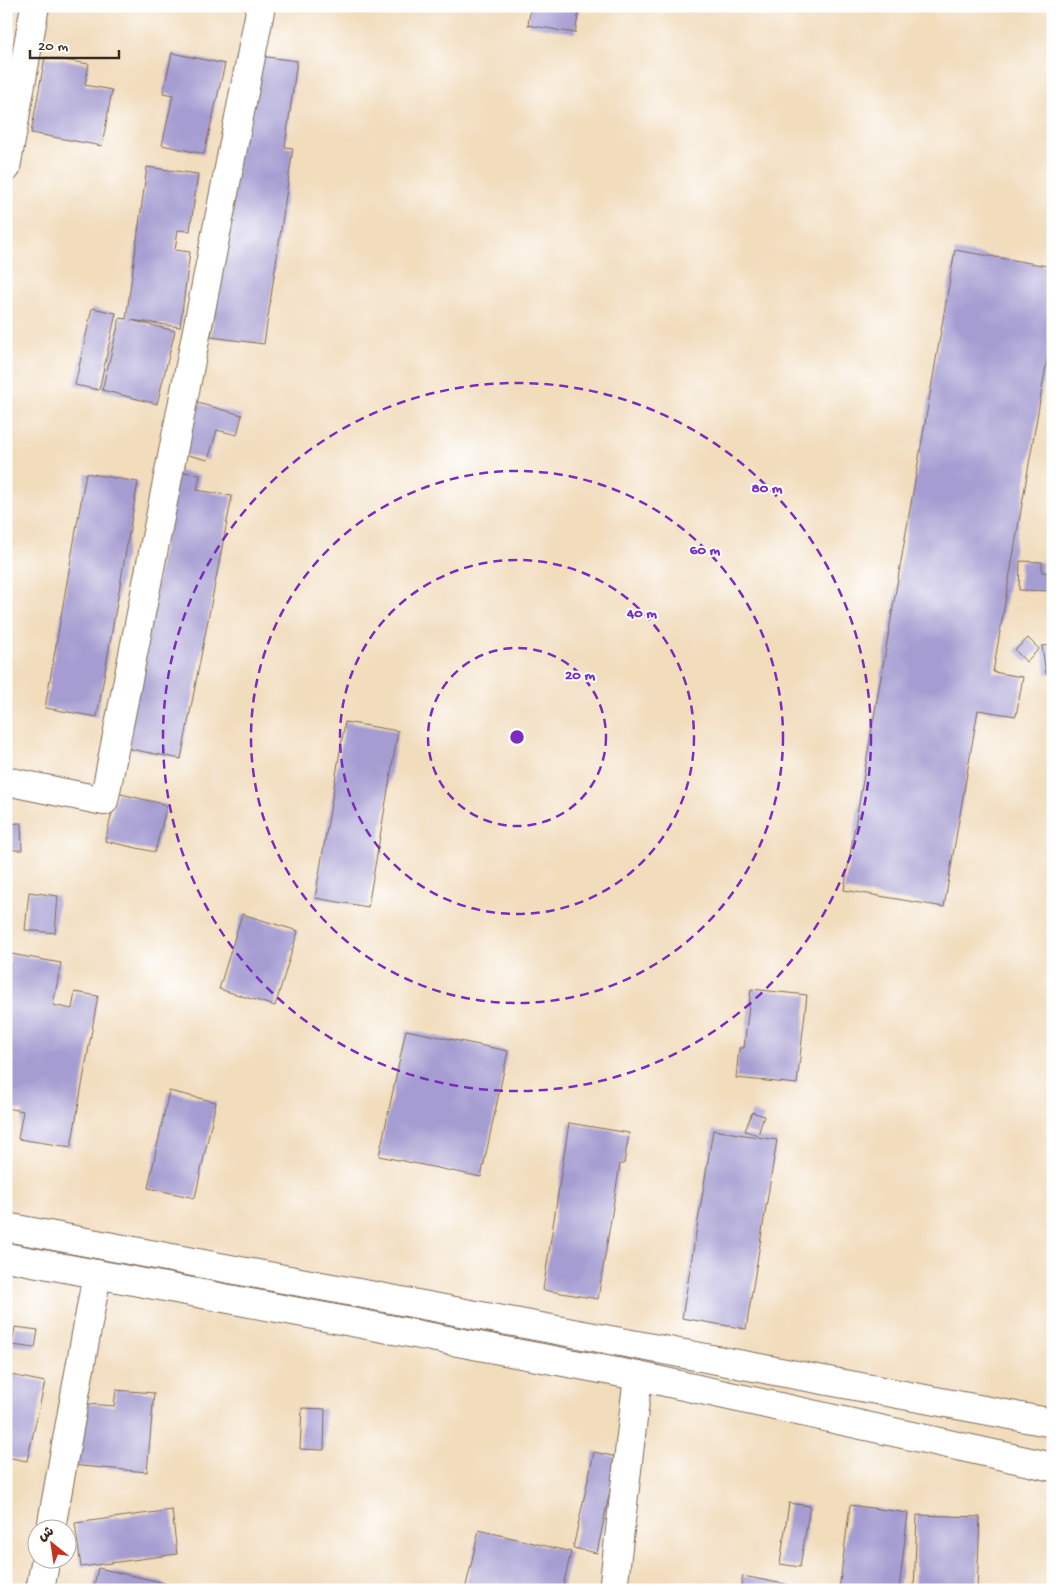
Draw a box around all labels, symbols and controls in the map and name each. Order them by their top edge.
scale bar [30,28,119,60]
text: 20 m [38,38,68,56]
text: 80 m [752,480,783,498]
text: 60 m [690,542,721,560]
text: 40 m [626,605,657,623]
text: 20 m [565,667,595,685]
centre of rings [508,728,526,746]
north arrow [28,1518,78,1568]
text: ش [36,1524,58,1546]

